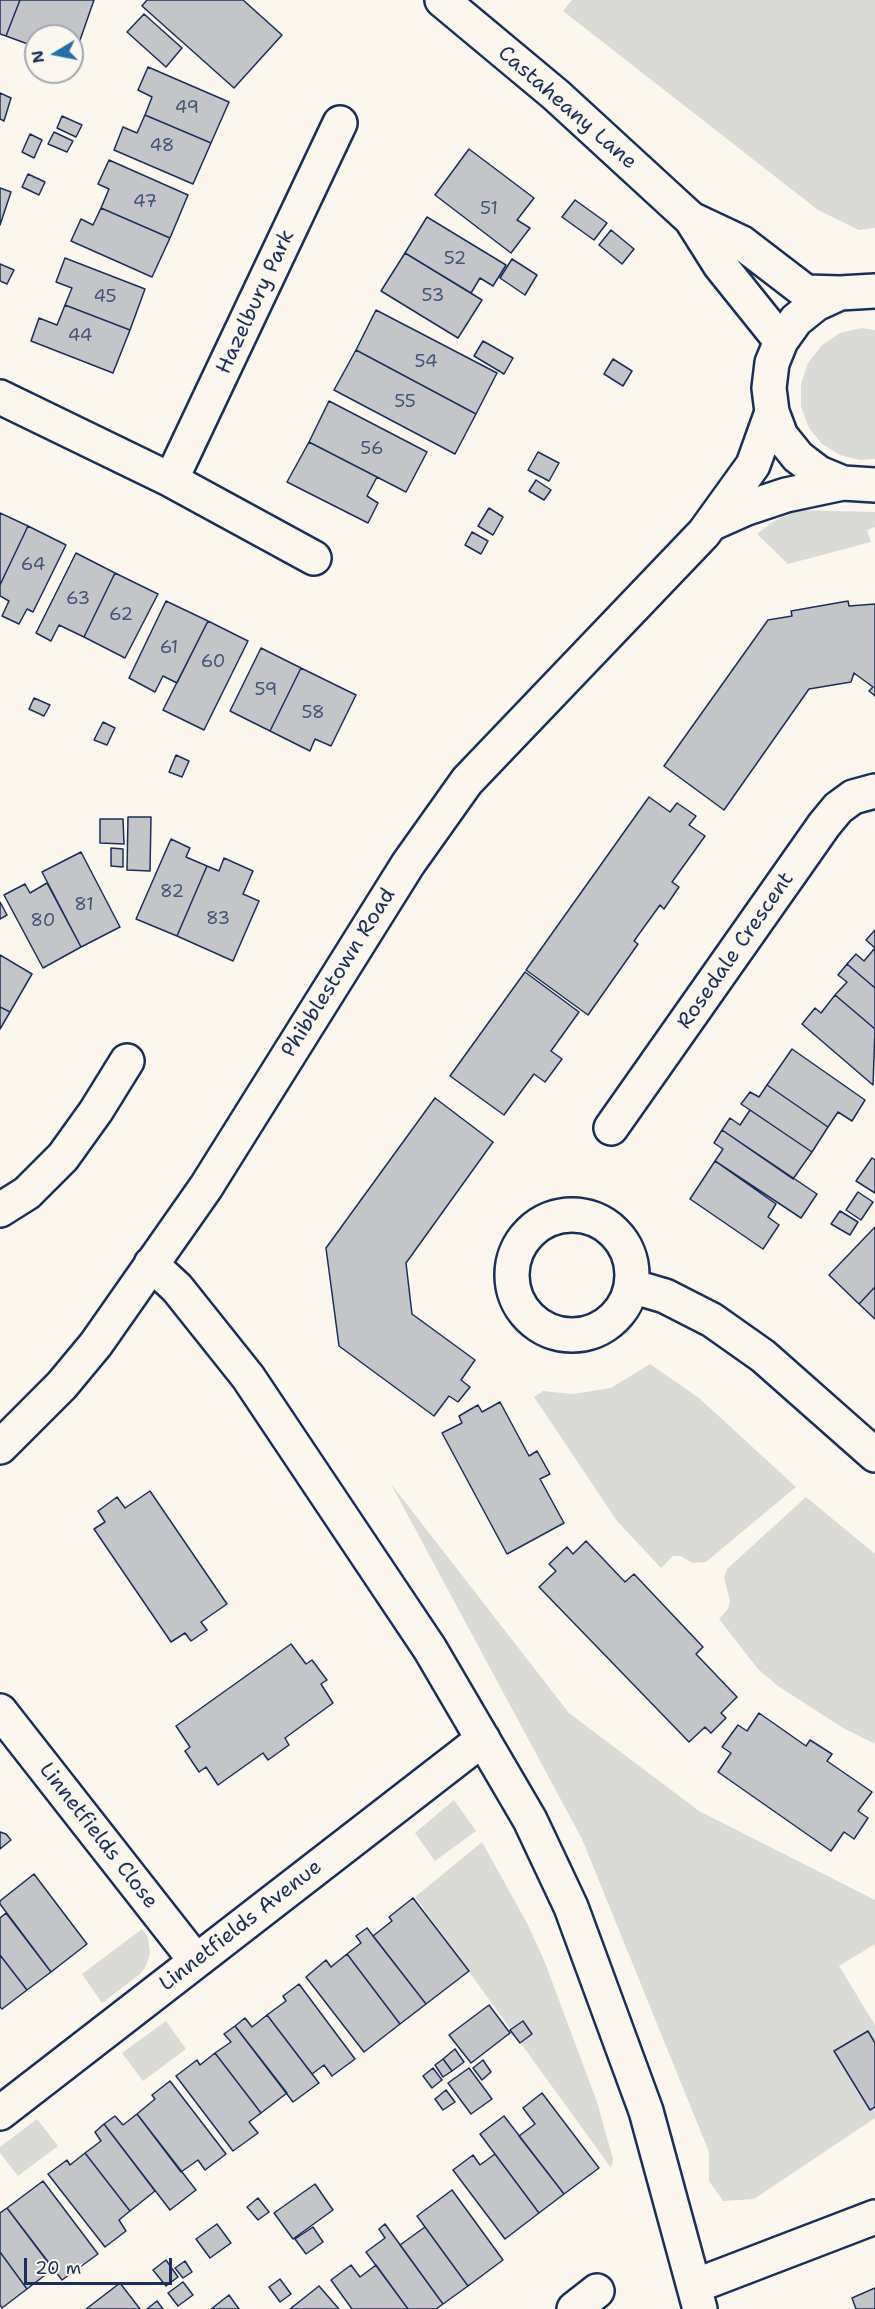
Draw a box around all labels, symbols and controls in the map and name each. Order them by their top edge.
north arrow [24,24,84,84]
street label: Castaheany Lane [492,41,642,175]
text: N [26,49,49,65]
house number: 49 [175,97,199,119]
house number: 48 [150,135,174,157]
house number: 47 [133,191,157,213]
house number: 51 [480,198,498,220]
street label: Hazelbury Park [212,226,300,378]
house number: 52 [444,248,466,270]
house number: 53 [422,285,444,307]
house number: 45 [93,286,117,308]
house number: 44 [68,325,92,347]
house number: 54 [414,351,438,373]
house number: 55 [394,391,416,413]
house number: 56 [360,438,384,460]
house number: 64 [21,554,45,576]
house number: 63 [66,588,90,610]
house number: 62 [109,604,133,626]
house number: 61 [160,637,178,659]
house number: 60 [201,651,225,673]
house number: 59 [255,679,277,701]
house number: 58 [301,702,325,724]
street label: Rosedale Crescent [672,868,800,1034]
house number: 82 [160,881,184,903]
street label: Phibblestown Road [277,884,401,1062]
house number: 81 [74,894,94,916]
house number: 83 [206,908,230,930]
house number: 80 [31,910,55,932]
street label: Linnetfields Close [33,1758,163,1914]
street label: Linnetfields Avenue [155,1855,327,1997]
scale bar [27,2246,176,2284]
text: 20 m [35,2256,81,2280]

